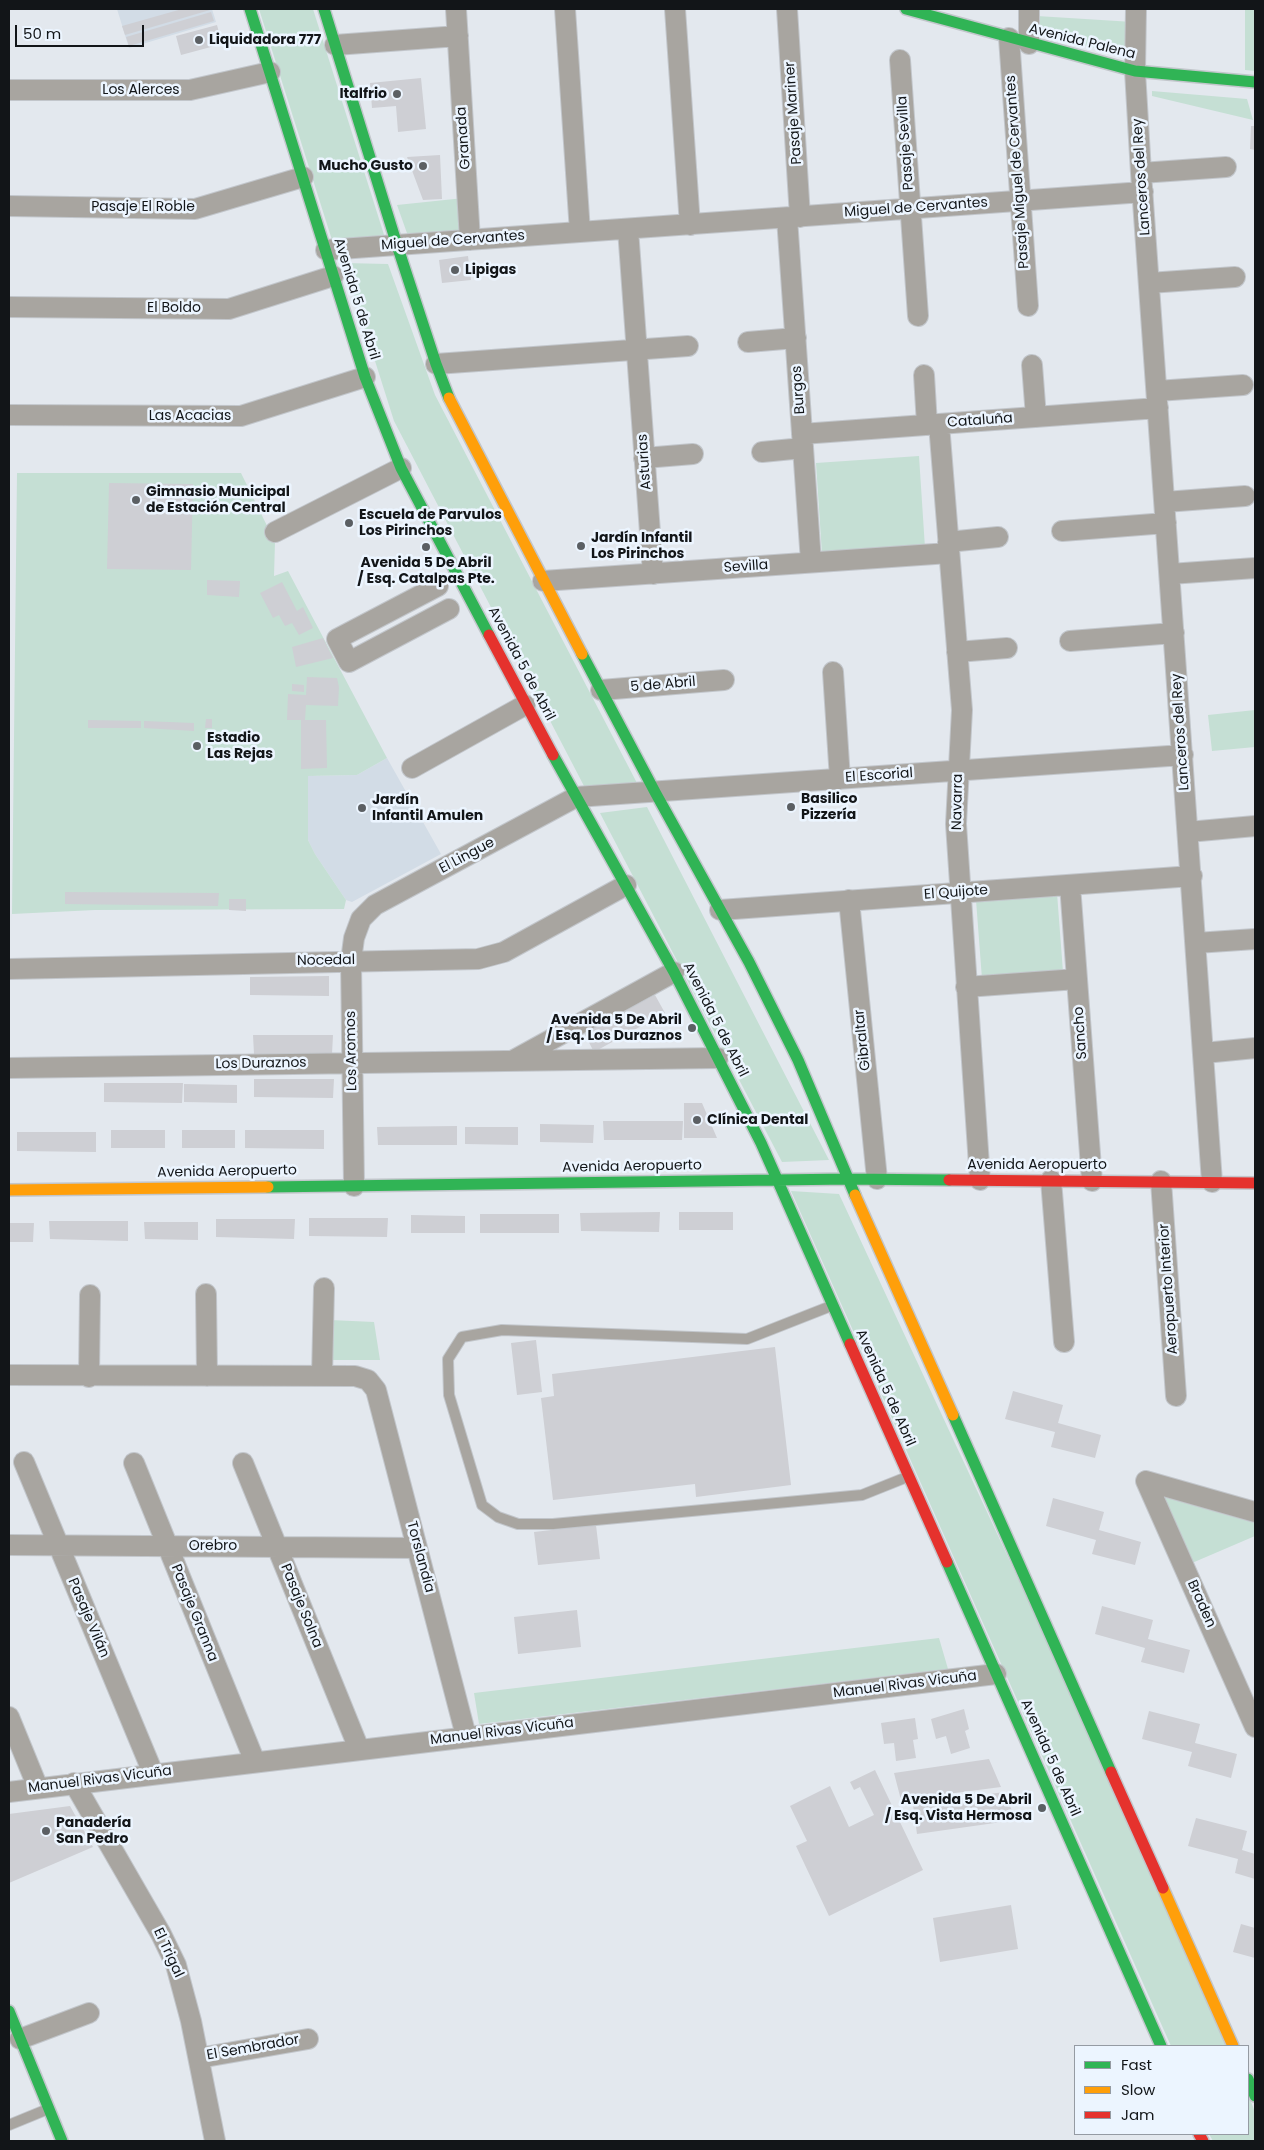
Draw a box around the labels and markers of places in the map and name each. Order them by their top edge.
place label: Liquidadora 777 [209,32,321,48]
marker: Liquidadora 777 [193,34,205,46]
place label: Italfrio [339,86,387,102]
marker: Italfrio [391,88,403,100]
place label: Mucho Gusto [318,158,413,174]
marker: Mucho Gusto [417,160,429,172]
place label: Lipigas [465,262,516,278]
marker: Lipigas [449,264,461,276]
place label: Gimnasio Municipal de Estación Central [146,484,290,516]
marker: Gimnasio Municipal de Estación Central [130,494,142,506]
place label: Escuela de Parvulos Los Pirinchos [359,507,502,540]
marker: Escuela de Parvulos Los Pirinchos [343,517,355,529]
place label: Jardín Infantil Los Pirinchos [591,530,692,562]
marker: Jardín Infantil Los Pirinchos [575,540,587,552]
marker: Avenida 5 De Abril / Esq. Catalpas Pte. [420,541,432,553]
place label: Avenida 5 De Abril / Esq. Catalpas Pte. [357,555,495,588]
place label: Estadio Las Rejas [207,730,273,762]
marker: Estadio Las Rejas [191,740,203,752]
place label: Basilico Pizzería [801,791,857,824]
place label: Jardín Infantil Amulen [372,792,483,824]
marker: Basilico Pizzería [785,801,797,813]
marker: Jardín Infantil Amulen [356,802,368,814]
place label: Avenida 5 De Abril / Esq. Los Duraznos [546,1012,682,1044]
marker: Avenida 5 De Abril / Esq. Los Duraznos [686,1022,698,1034]
place label: Clínica Dental [707,1112,808,1128]
marker: Clínica Dental [691,1114,703,1126]
place label: Avenida 5 De Abril / Esq. Vista Hermosa [885,1792,1032,1824]
marker: Avenida 5 De Abril / Esq. Vista Hermosa [1036,1802,1048,1814]
place label: Panadería San Pedro [56,1815,131,1848]
marker: Panadería San Pedro [40,1825,52,1837]

